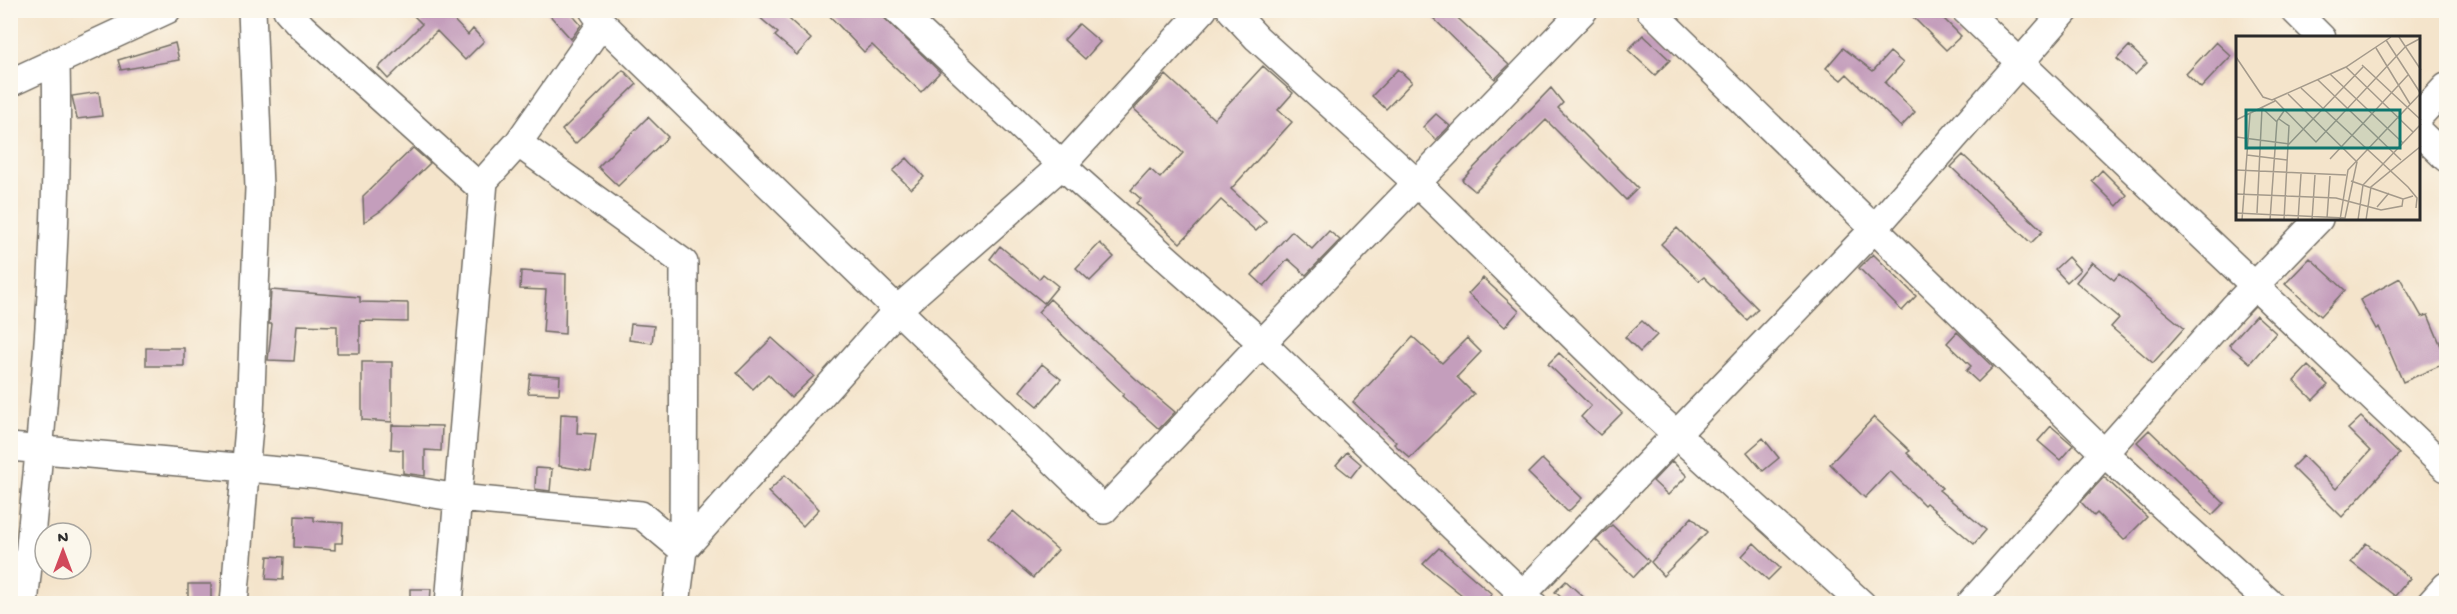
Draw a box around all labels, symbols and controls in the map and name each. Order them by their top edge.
inset map [2236,36,2421,220]
north arrow [33,521,93,581]
text: N [58,530,69,549]

